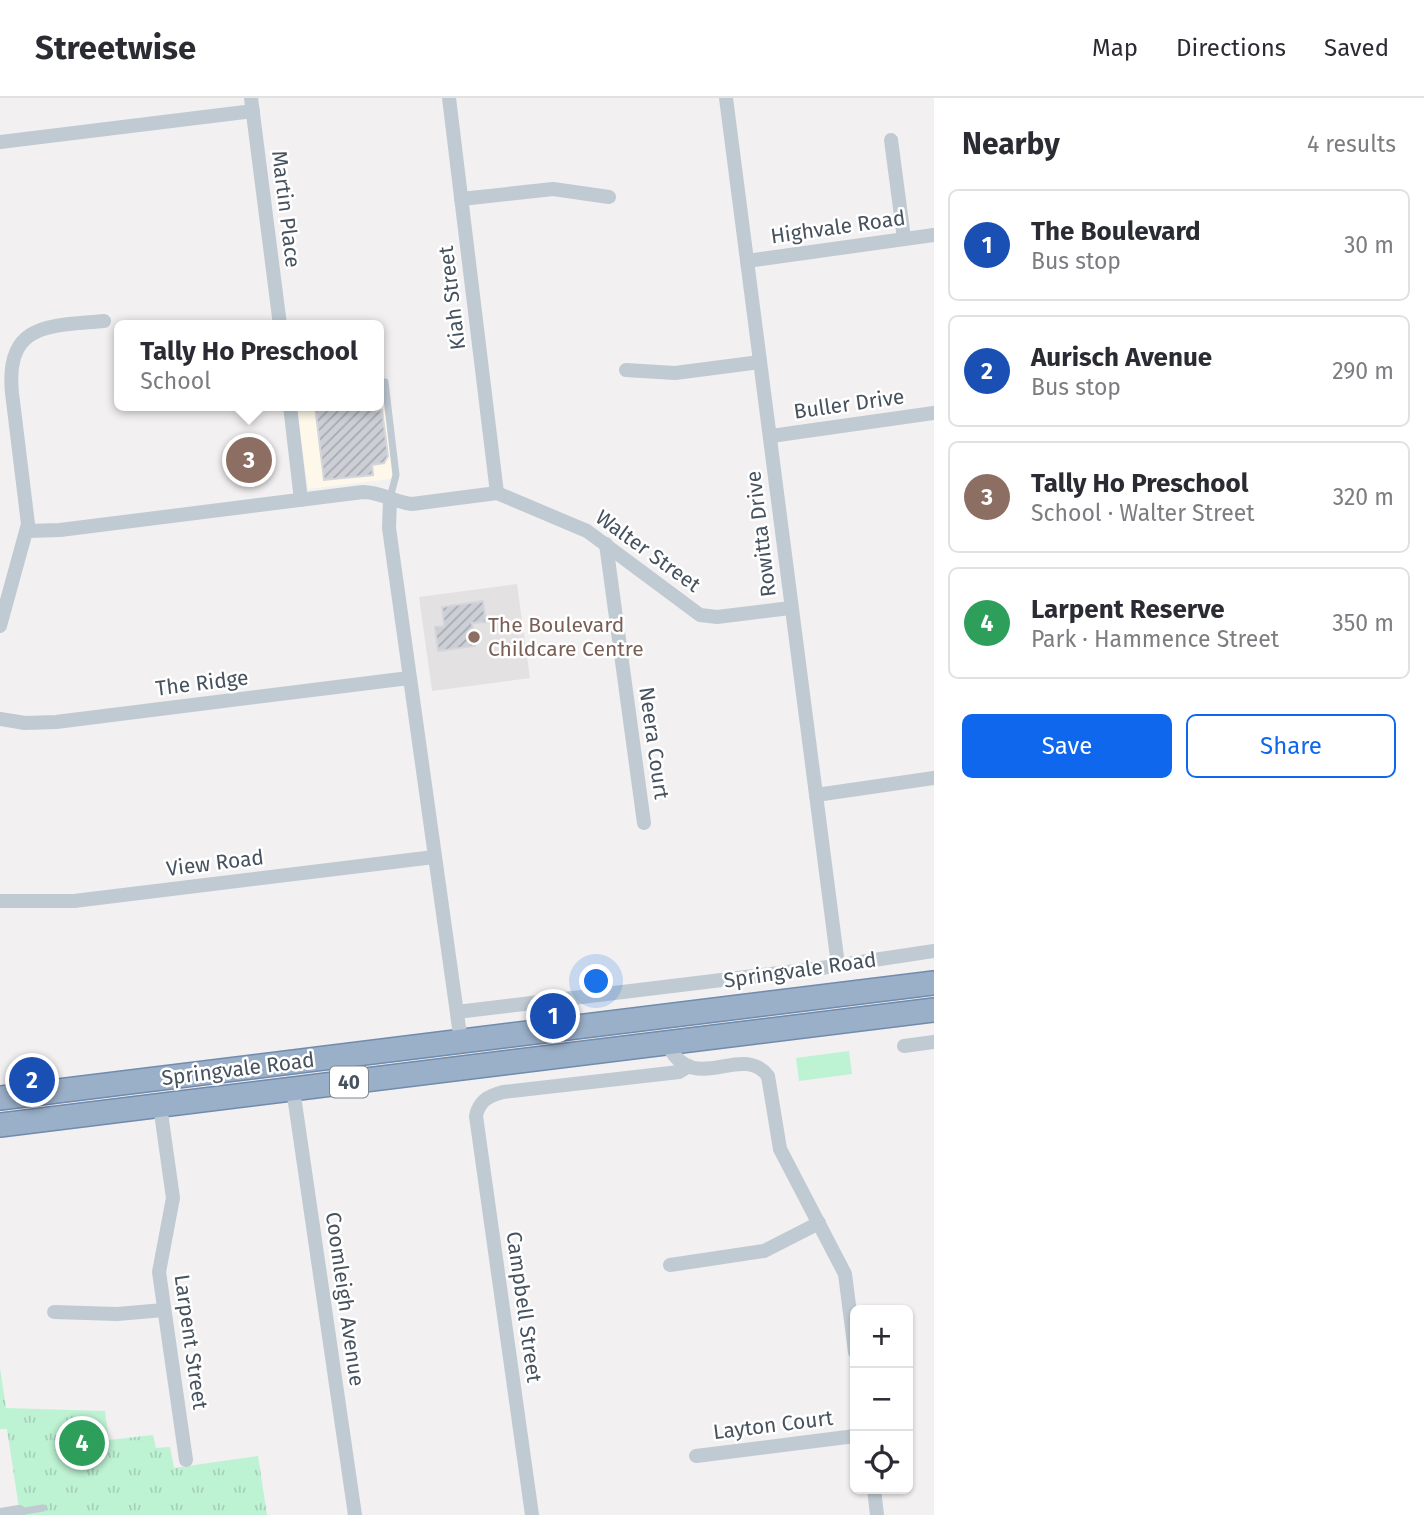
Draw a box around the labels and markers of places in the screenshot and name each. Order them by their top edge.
pin: 3 [226,434,272,486]
place label: The Boulevard Childcare Centre [488,612,644,662]
marker: The Boulevard Childcare Centre [466,629,482,645]
pin: 1 [530,990,576,1042]
pin: 2 [9,1054,55,1106]
pin: 4 [59,1417,105,1469]

